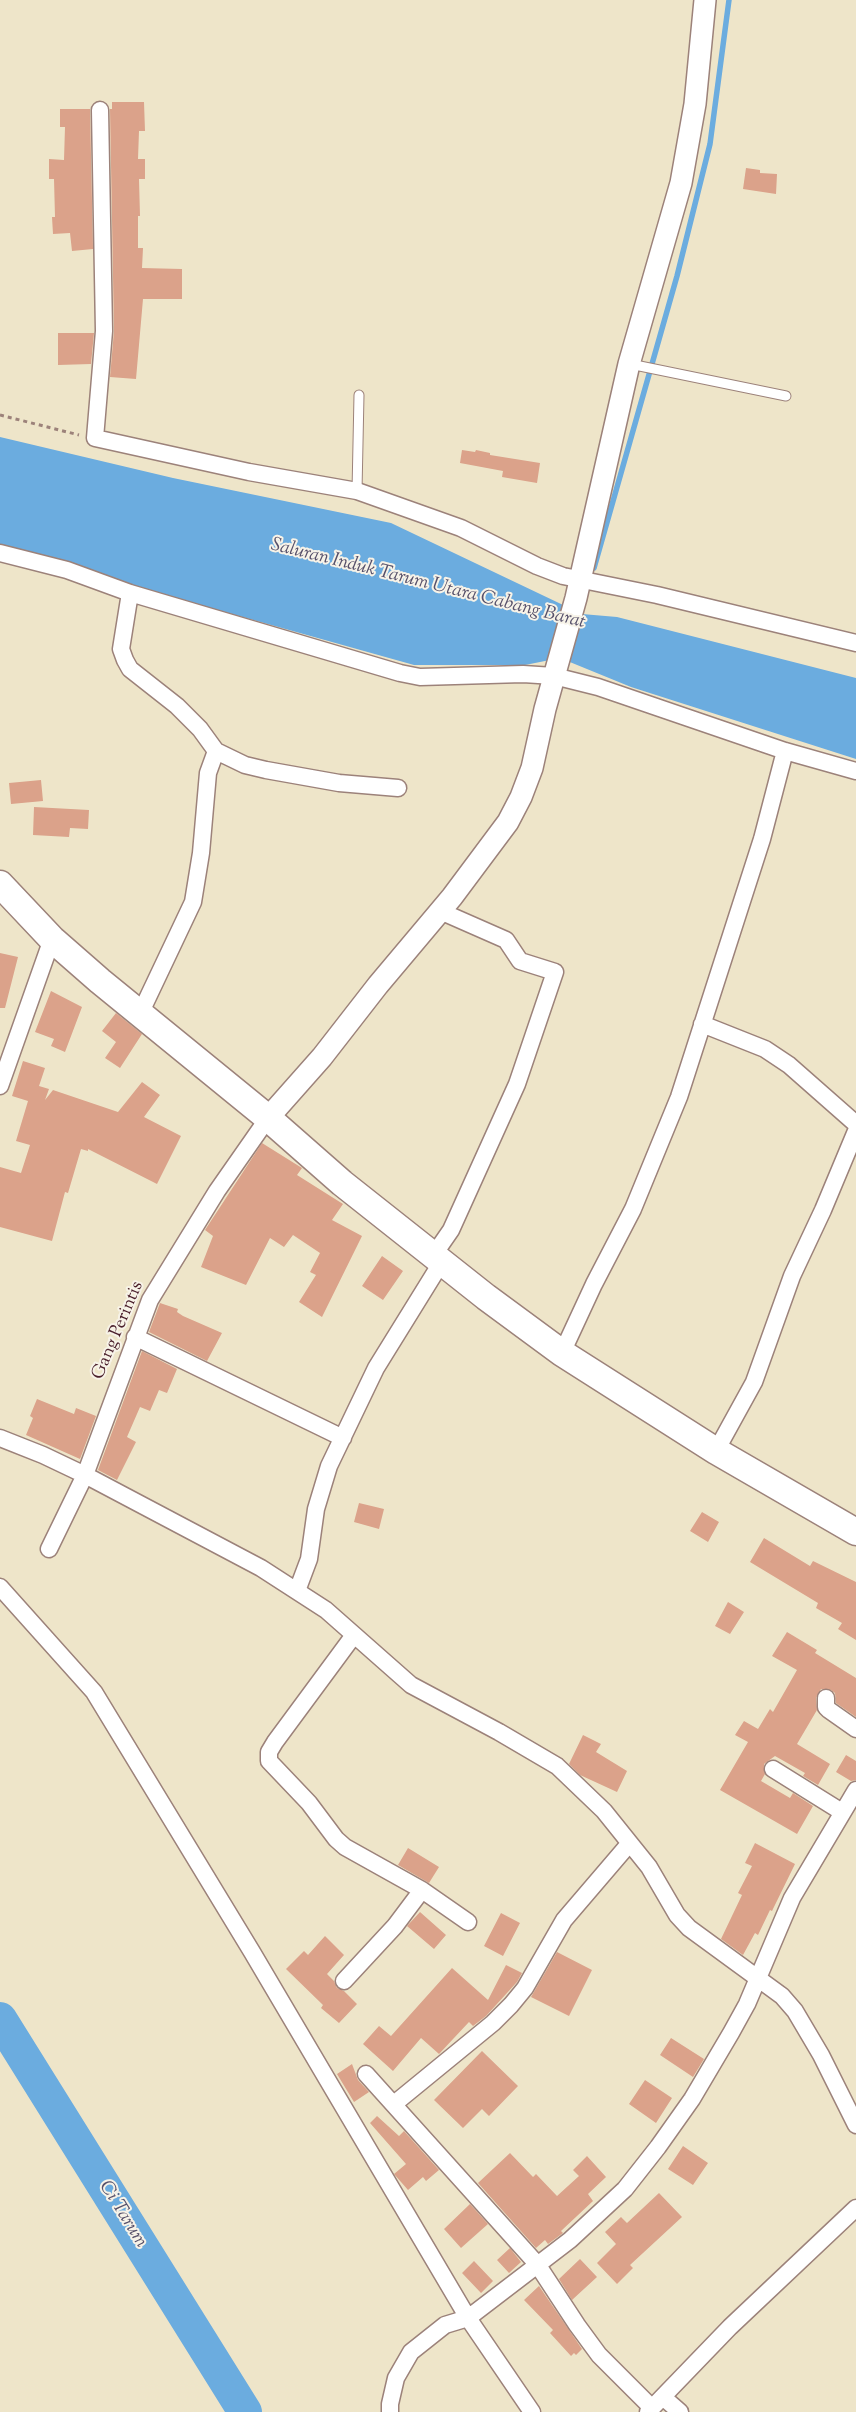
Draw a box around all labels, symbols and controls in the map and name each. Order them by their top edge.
water label: Saluran Induk Tarum Utara Cabang Barat [268,535,588,635]
street label: Gang Perintis [89,1279,149,1383]
water label: Ci Tarum [93,2177,151,2253]

